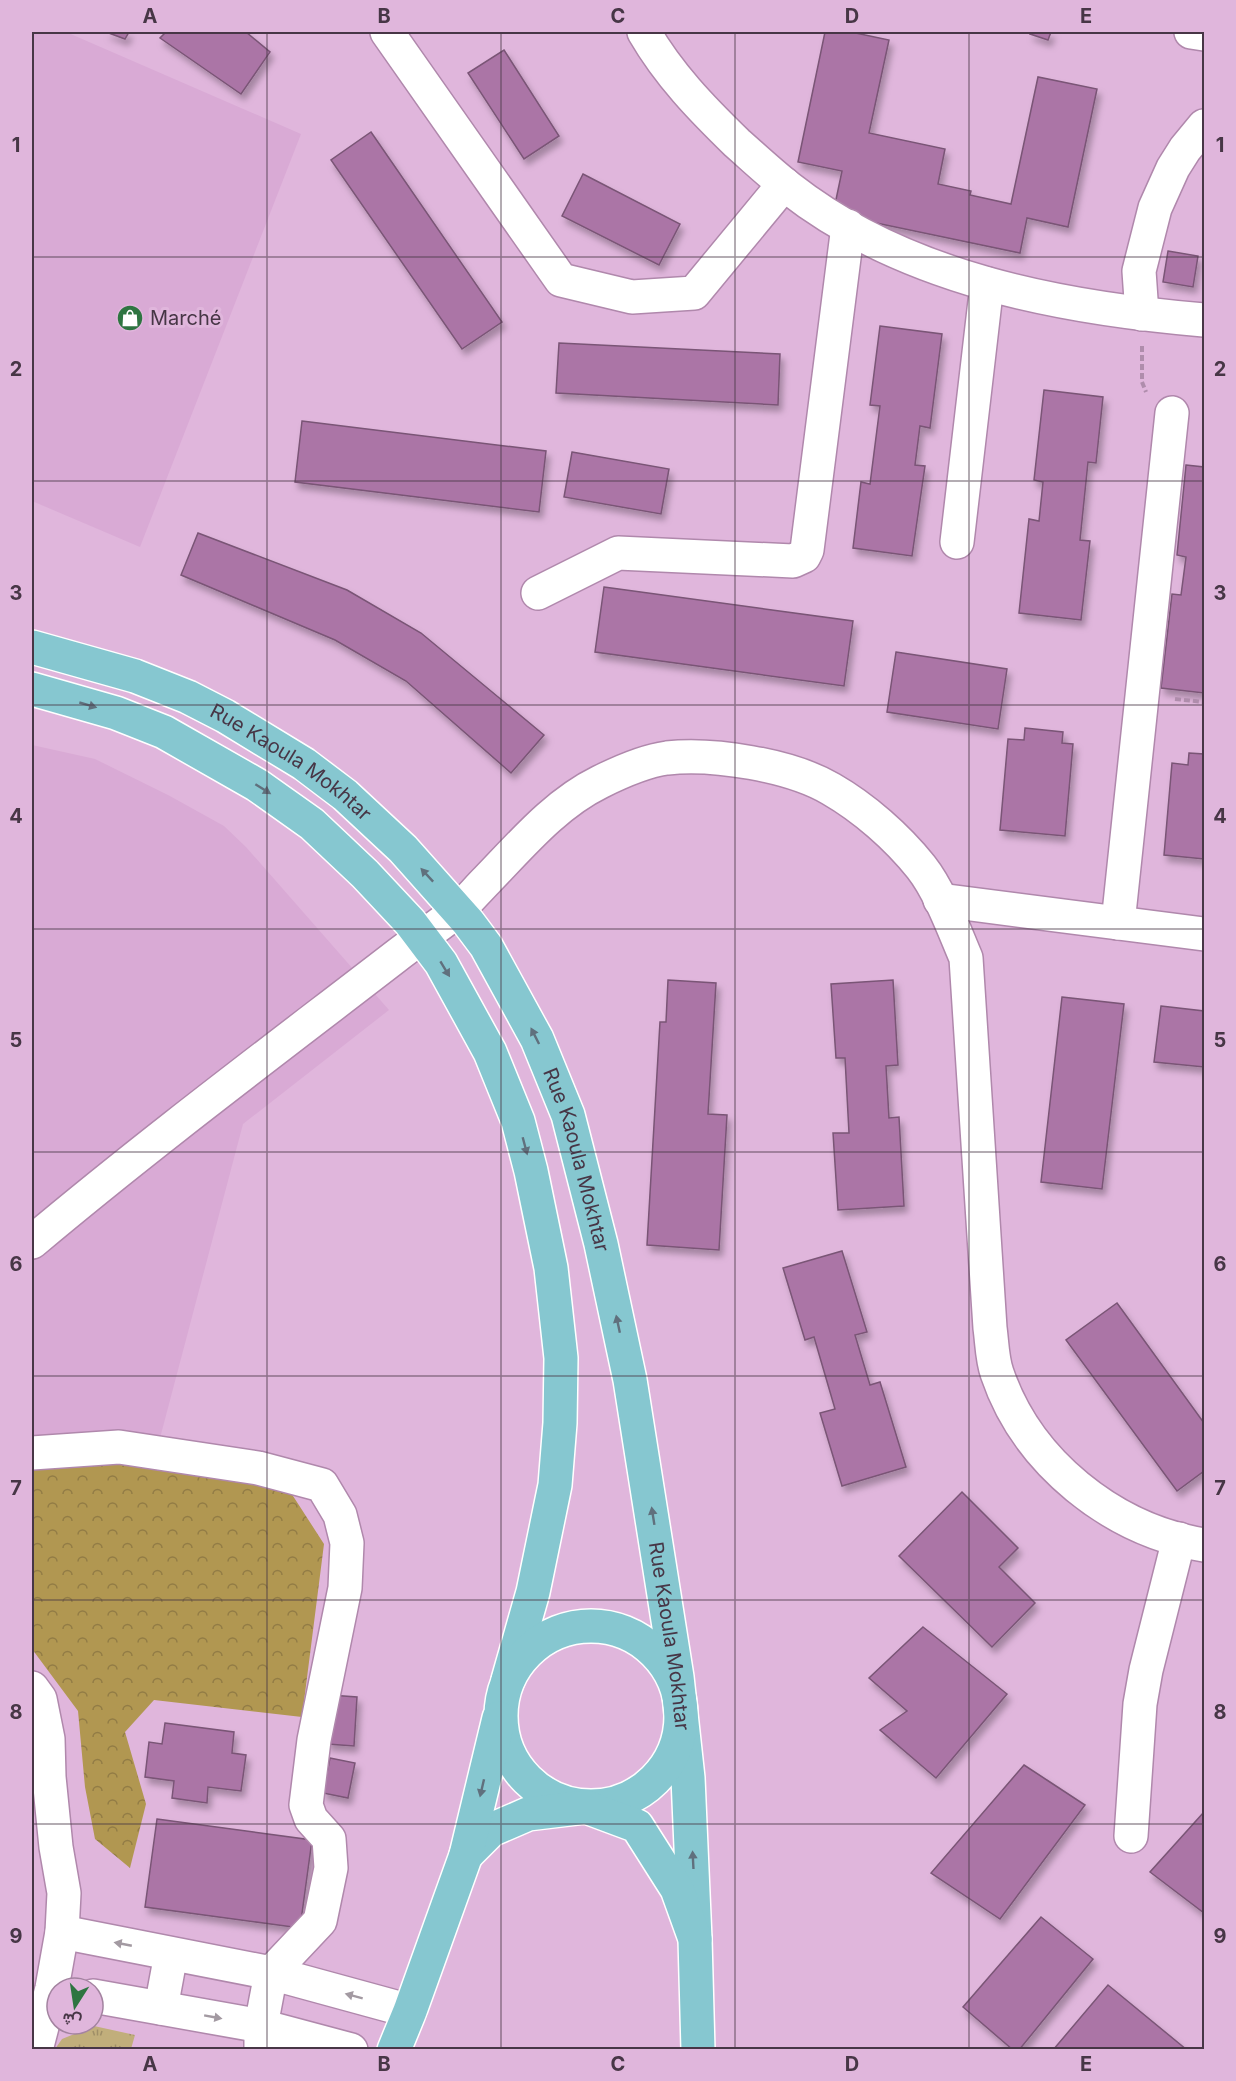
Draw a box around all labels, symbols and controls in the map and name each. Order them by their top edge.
text: A [143,4,158,28]
text: B [377,4,391,28]
text: C [611,4,625,28]
text: D [845,4,859,28]
text: E [1080,4,1092,28]
text: 1 [12,133,20,157]
text: 1 [1216,133,1224,157]
shop icon: Marché [115,303,145,333]
place label: Marché [150,306,221,330]
text: 2 [10,357,22,381]
text: 2 [1214,357,1226,381]
text: 3 [10,581,22,605]
text: 3 [1214,581,1226,605]
street label: Rue Kaoula Mokhtar [206,699,377,826]
one-way arrow [79,700,97,710]
one-way arrow [255,783,271,794]
text: 4 [9,804,23,828]
text: 4 [1213,804,1227,828]
one-way arrow [420,868,434,883]
one-way arrow [439,961,450,977]
text: 5 [10,1028,22,1052]
one-way arrow [530,1028,540,1045]
text: 5 [1214,1028,1226,1052]
street label: Rue Kaoula Mokhtar [538,1064,614,1254]
one-way arrow [520,1137,530,1156]
text: 6 [10,1252,23,1276]
text: 6 [1214,1252,1227,1276]
one-way arrow [613,1314,622,1333]
text: 7 [10,1476,22,1500]
text: 7 [1214,1476,1226,1500]
one-way arrow [648,1506,657,1525]
street label: Rue Kaoula Mokhtar [644,1540,695,1732]
text: 8 [9,1700,23,1724]
text: 8 [1213,1700,1227,1724]
one-way arrow [477,1779,486,1798]
one-way arrow [688,1850,697,1869]
text: 9 [10,1924,23,1948]
text: 9 [1214,1924,1227,1948]
one-way arrow [113,1939,132,1948]
north arrow [45,1976,105,2036]
one-way arrow [345,1990,363,2000]
text: ش [60,2009,83,2032]
one-way arrow [203,2013,222,2022]
text: A [143,2052,158,2076]
text: B [377,2052,391,2076]
text: C [611,2052,625,2076]
text: D [845,2052,859,2076]
text: E [1080,2052,1092,2076]

